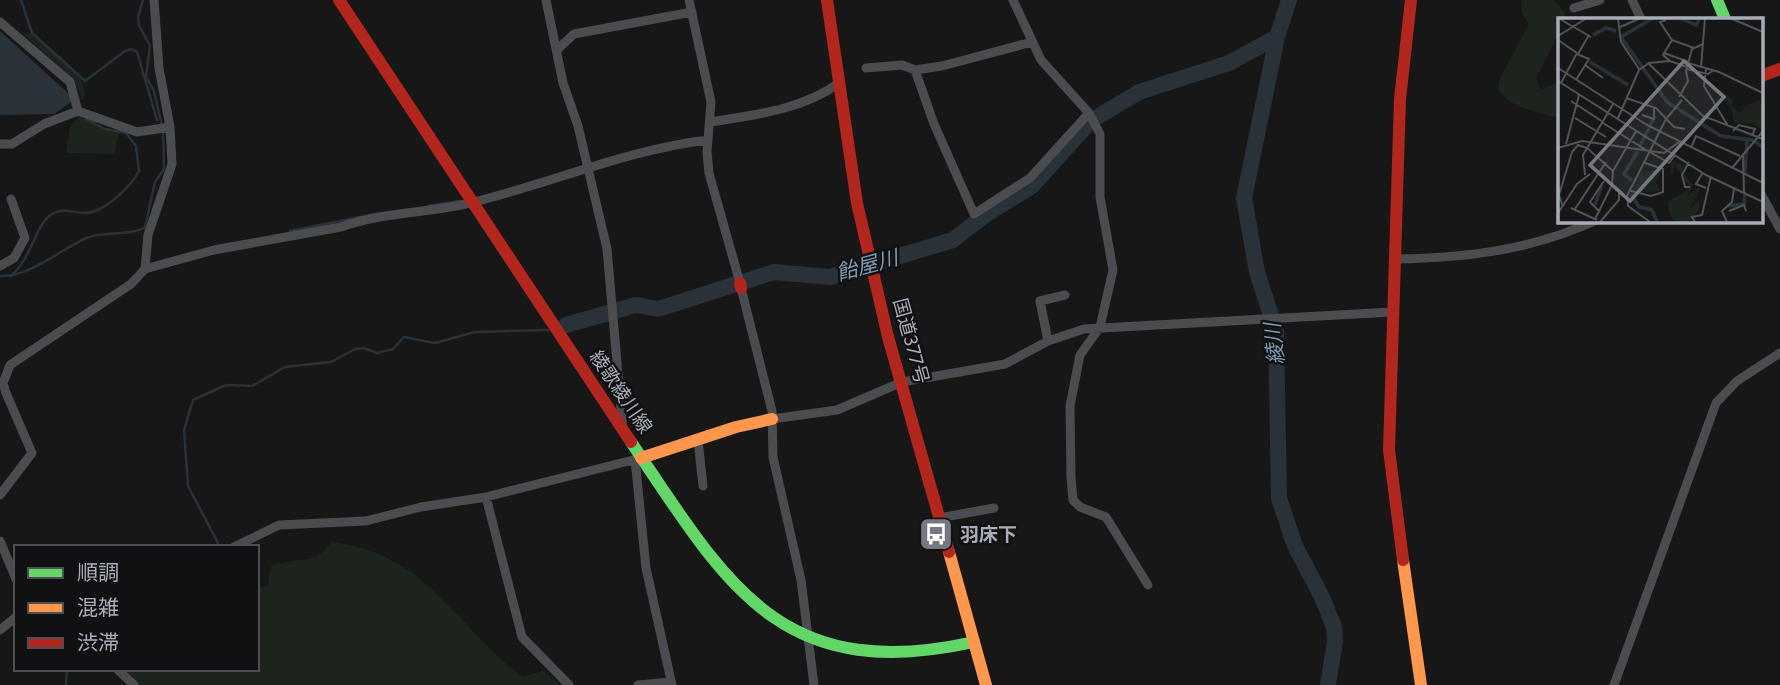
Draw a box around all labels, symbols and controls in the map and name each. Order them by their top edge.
inset map [1558,18,1762,222]
water label: 飴屋川 [833,244,903,285]
street label: 国道377号 [889,296,933,386]
water label: 綾川 [1259,320,1289,366]
street label: 綾歌綾川線 [585,346,657,438]
bus stop icon: 羽床下 [917,515,955,553]
place label: 羽床下 [960,523,1017,546]
legend [14,545,259,671]
text: 順調 [77,560,119,585]
text: 混雑 [77,595,119,620]
text: 渋滞 [77,630,119,655]

